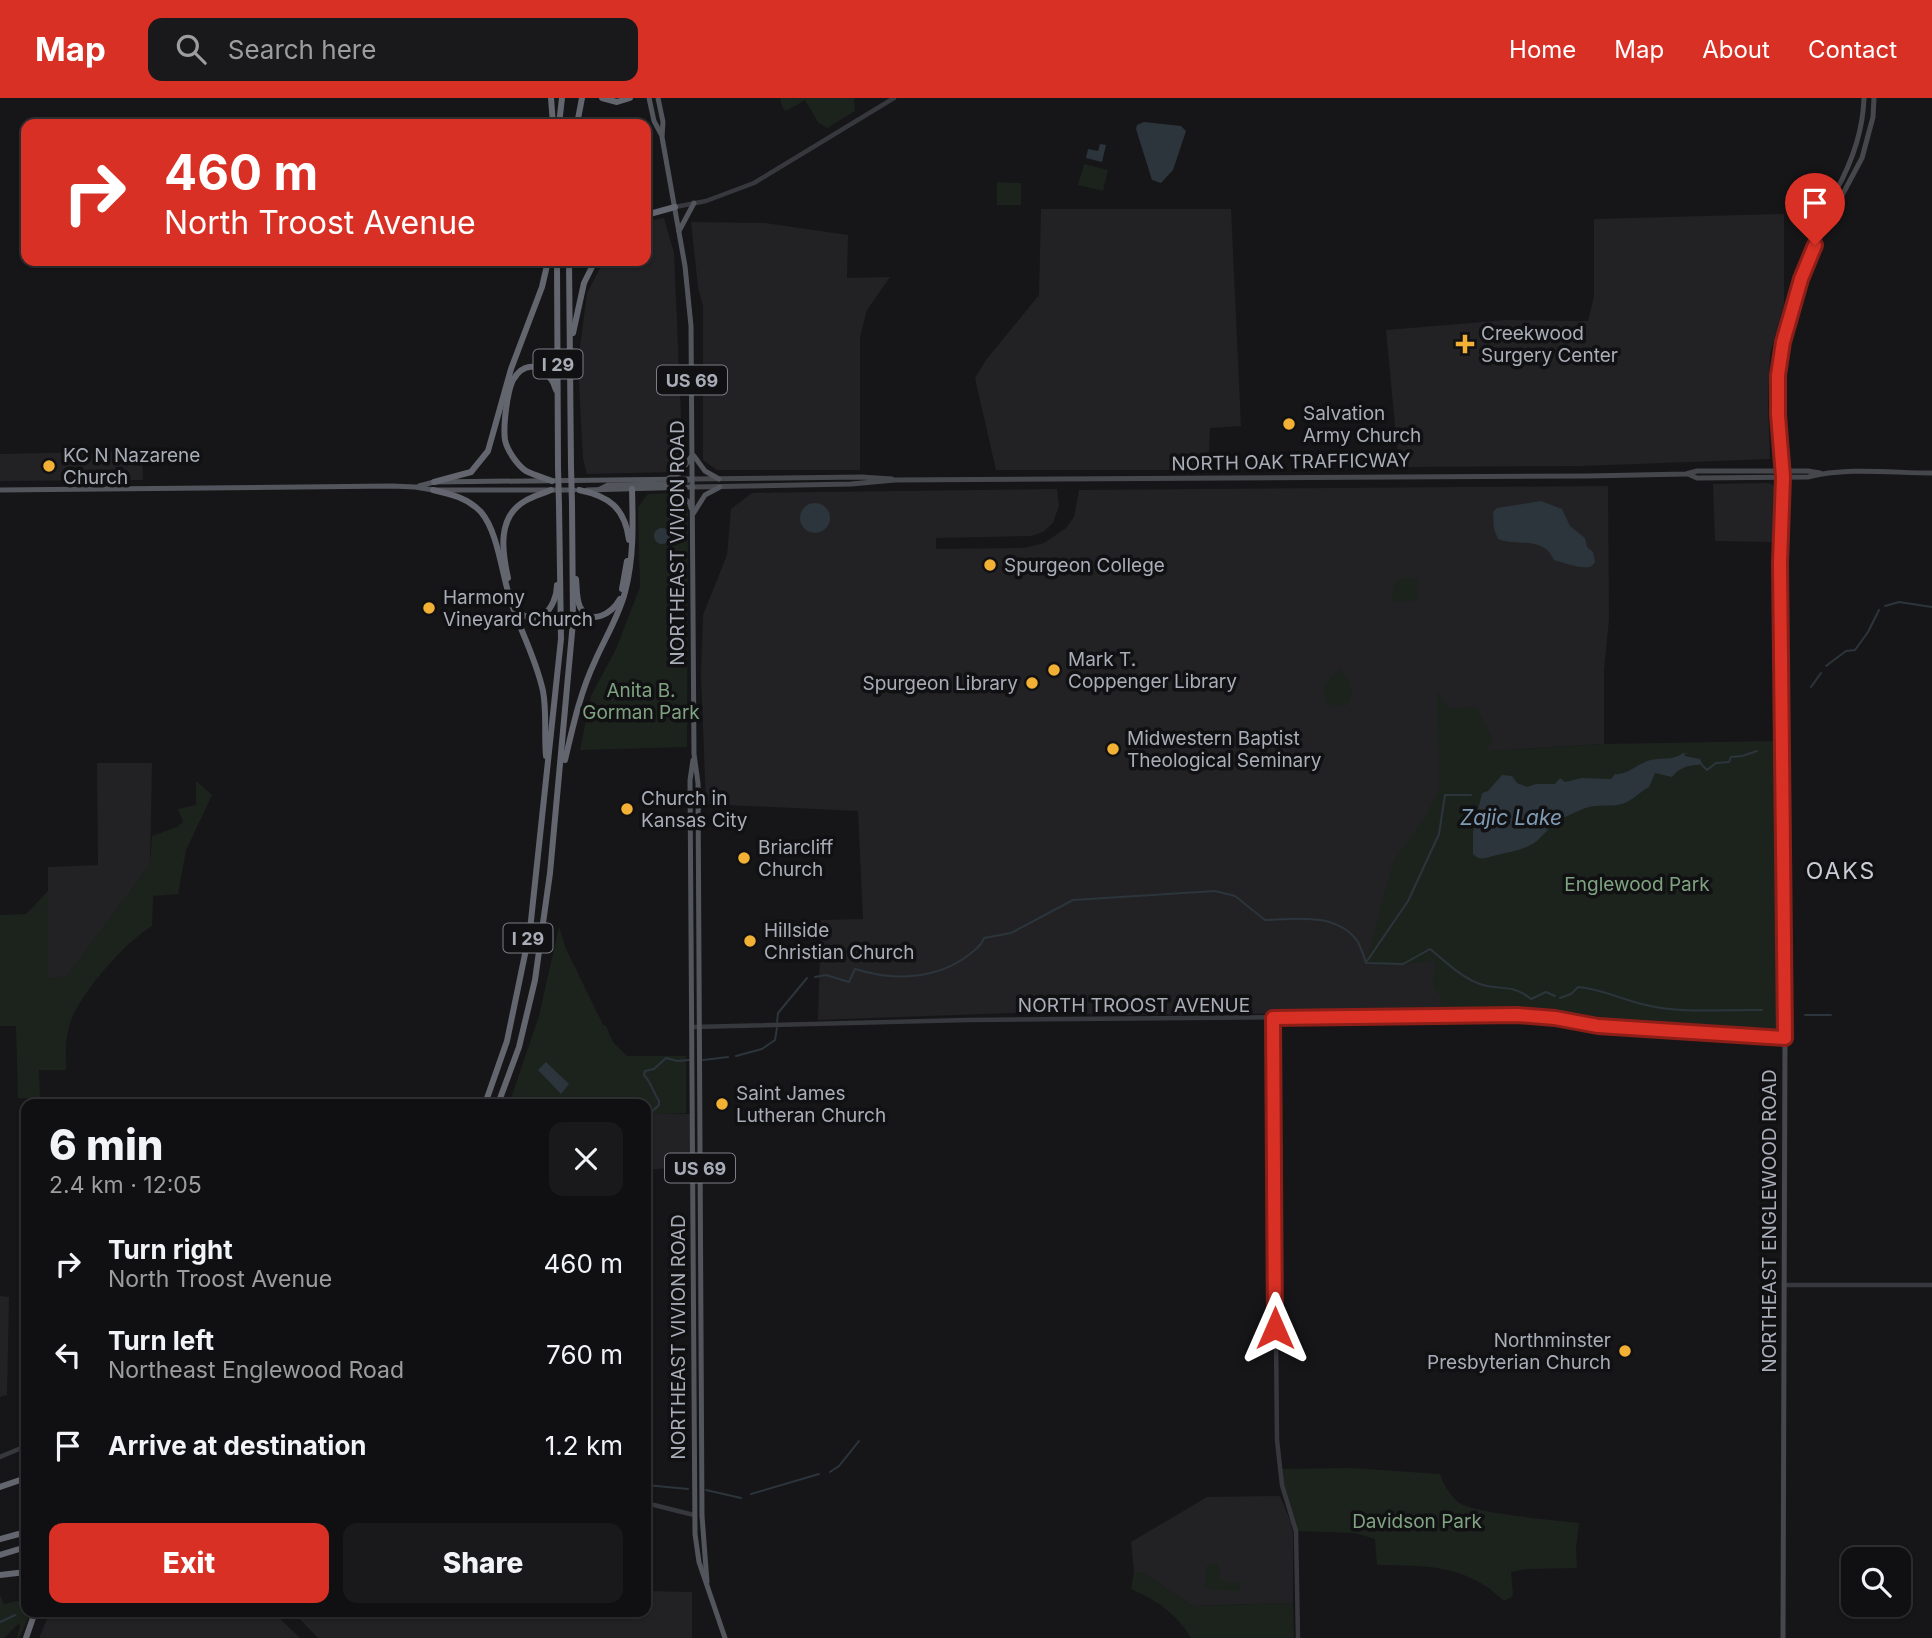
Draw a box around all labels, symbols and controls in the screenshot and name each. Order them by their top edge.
search box [148,18,638,81]
text: Map [35,29,106,69]
icon: search [172,30,210,68]
text: Search here [228,34,376,65]
text: Home [1509,35,1576,64]
text: Map [1614,35,1664,64]
text: About [1702,35,1770,64]
text: Contact [1808,35,1897,64]
text: 460 m [164,143,318,202]
icon: right [49,147,140,238]
pin [1785,173,1845,245]
icon: arrive [1796,184,1834,222]
text: North Troost Avenue [164,203,476,242]
place label: Creekwood Surgery Center [1481,322,1618,367]
marker: Creekwood Surgery Center [1455,334,1475,354]
road number: I 29 [534,350,582,378]
road number: US 69 [657,366,727,394]
place label: Salvation Army Church [1303,402,1421,447]
marker: Salvation Army Church [1281,416,1297,432]
street label: NORTHEAST VIVION ROAD [666,420,689,666]
place label: KC N Nazarene Church [63,444,200,489]
street label: NORTH OAK TRAFFICWAY [1171,448,1411,476]
marker: KC N Nazarene Church [41,458,57,474]
place label: Spurgeon College [1004,554,1165,577]
marker: Spurgeon College [982,557,998,573]
place label: Harmony Vineyard Church [443,586,593,631]
marker: Harmony Vineyard Church [421,600,437,616]
place label: Mark T. Coppenger Library [1068,648,1237,693]
marker: Mark T. Coppenger Library [1046,662,1062,678]
place label: Spurgeon Library [862,672,1018,695]
marker: Spurgeon Library [1024,675,1040,691]
park label: Anita B. Gorman Park [582,679,700,724]
place label: Midwestern Baptist Theological Seminary [1127,727,1322,772]
marker: Midwestern Baptist Theological Seminary [1105,741,1121,757]
place label: Church in Kansas City [641,787,748,832]
marker: Church in Kansas City [619,801,635,817]
water label: Zajic Lake [1460,805,1562,830]
place label: Briarcliff Church [758,836,833,881]
marker: Briarcliff Church [736,850,752,866]
district label: OAKS [1806,857,1876,885]
park label: Englewood Park [1564,873,1710,896]
place label: Hillside Christian Church [764,919,915,964]
road number: I 29 [504,924,552,952]
marker: Hillside Christian Church [742,933,758,949]
street label: NORTH TROOST AVENUE [1018,994,1250,1017]
street label: NORTHEAST ENGLEWOOD ROAD [1758,1069,1781,1373]
place label: Saint James Lutheran Church [736,1082,886,1127]
marker: Saint James Lutheran Church [714,1096,730,1112]
text: 6 min [49,1119,164,1170]
button: close [549,1122,623,1196]
road number: US 69 [665,1154,735,1182]
text: 2.4 km · 12:05 [49,1171,202,1199]
street label: NORTHEAST VIVION ROAD [667,1214,690,1460]
text: Turn right [108,1234,233,1265]
icon: right [49,1245,87,1283]
text: 460 m [544,1248,623,1279]
text: North Troost Avenue [108,1265,332,1293]
position arrow [1238,1291,1312,1365]
text: Turn left [108,1325,214,1356]
place label: Northminster Presbyterian Church [1427,1329,1611,1374]
icon: left [49,1336,87,1374]
text: 760 m [546,1339,623,1370]
marker: Northminster Presbyterian Church [1617,1343,1633,1359]
text: Northeast Englewood Road [108,1356,404,1384]
icon: arrive [49,1427,87,1465]
text: Arrive at destination [108,1430,367,1461]
text: 1.2 km [545,1430,623,1461]
park label: Davidson Park [1352,1510,1482,1533]
button: Exit [49,1523,329,1603]
button: Share [343,1523,623,1603]
map controls [1841,1547,1911,1617]
button: search [1841,1547,1911,1617]

